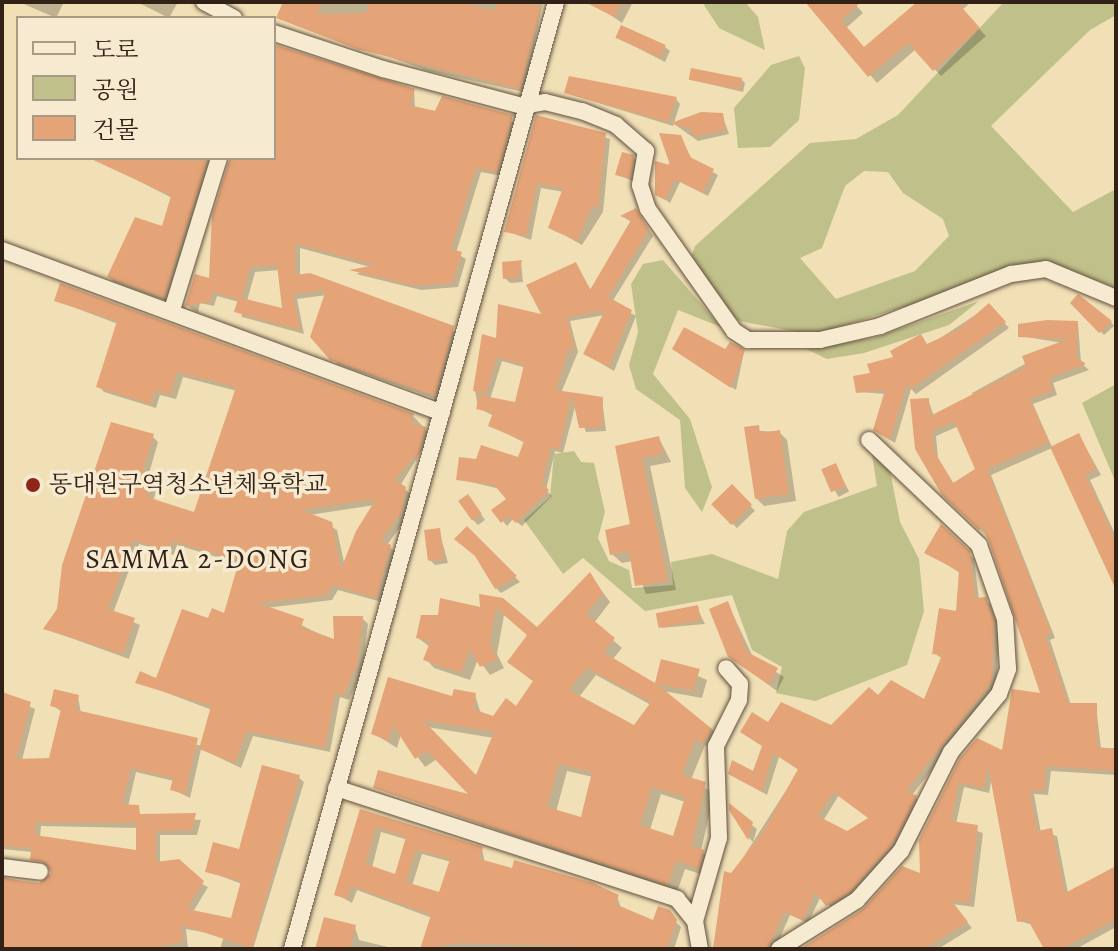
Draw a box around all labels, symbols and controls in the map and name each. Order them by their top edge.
legend [16,16,276,160]
text: 도로 [92,34,138,66]
text: 공원 [92,74,138,106]
text: 건물 [92,114,138,146]
place label: 동대원구역청소년체육학교 [49,471,327,499]
marker: 동대원구역청소년체육학교 [24,476,42,494]
district label: SAMMA 2-DONG [85,542,311,576]

